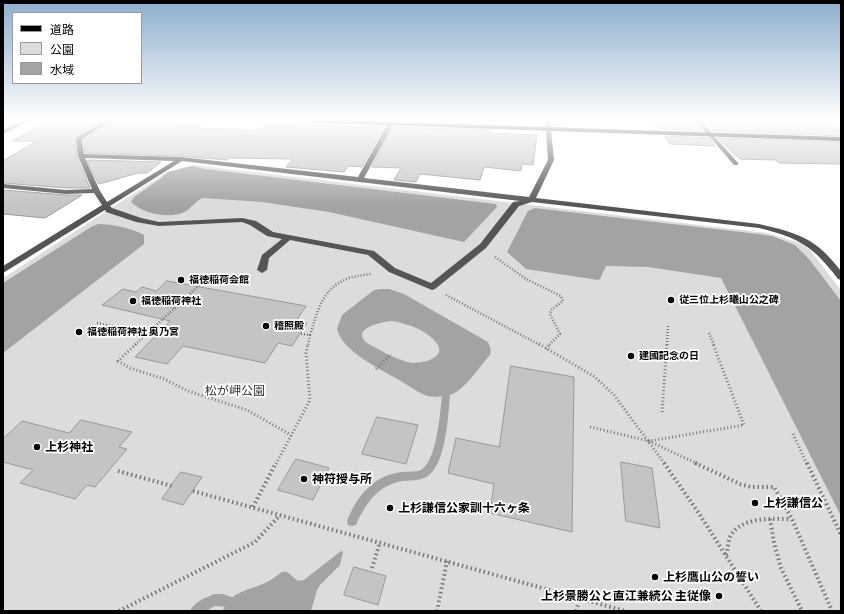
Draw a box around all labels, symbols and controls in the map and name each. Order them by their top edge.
legend [12,12,142,84]
text: 道路 [50,22,74,36]
text: 公園 [50,42,74,56]
text: 水域 [50,62,74,76]
place label: 福徳稲荷会館 [189,274,249,286]
marker: 福徳稲荷会館 [176,275,186,285]
place label: 従三位上杉曦山公之碑 [679,294,779,306]
place label: 福徳稲荷神社 [141,295,201,307]
marker: 従三位上杉曦山公之碑 [666,295,676,305]
marker: 福徳稲荷神社 [128,296,138,306]
place label: 稽照殿 [274,320,304,332]
marker: 稽照殿 [261,321,271,331]
place label: 福徳稲荷神社 奥乃宮 [87,326,179,338]
marker: 福徳稲荷神社 奥乃宮 [74,327,84,337]
place label: 建國記念の日 [639,350,699,362]
marker: 建國記念の日 [626,351,636,361]
park label: 松が岬公園 [205,384,265,398]
place label: 上杉神社 [45,440,93,454]
marker: 上杉神社 [32,442,42,452]
place label: 神符授与所 [312,472,372,486]
marker: 神符授与所 [299,474,309,484]
place label: 上杉謙信公 [763,496,823,510]
marker: 上杉謙信公 [750,498,760,508]
place label: 上杉謙信公家訓十六ヶ条 [398,501,530,515]
marker: 上杉謙信公家訓十六ヶ条 [385,503,395,513]
place label: 上杉鷹山公の誓い [663,570,759,584]
marker: 上杉鷹山公の誓い [650,572,660,582]
place label: 上杉景勝公と直江兼続公 主従像 [541,589,711,603]
marker: 上杉景勝公と直江兼続公 主従像 [714,591,724,601]

